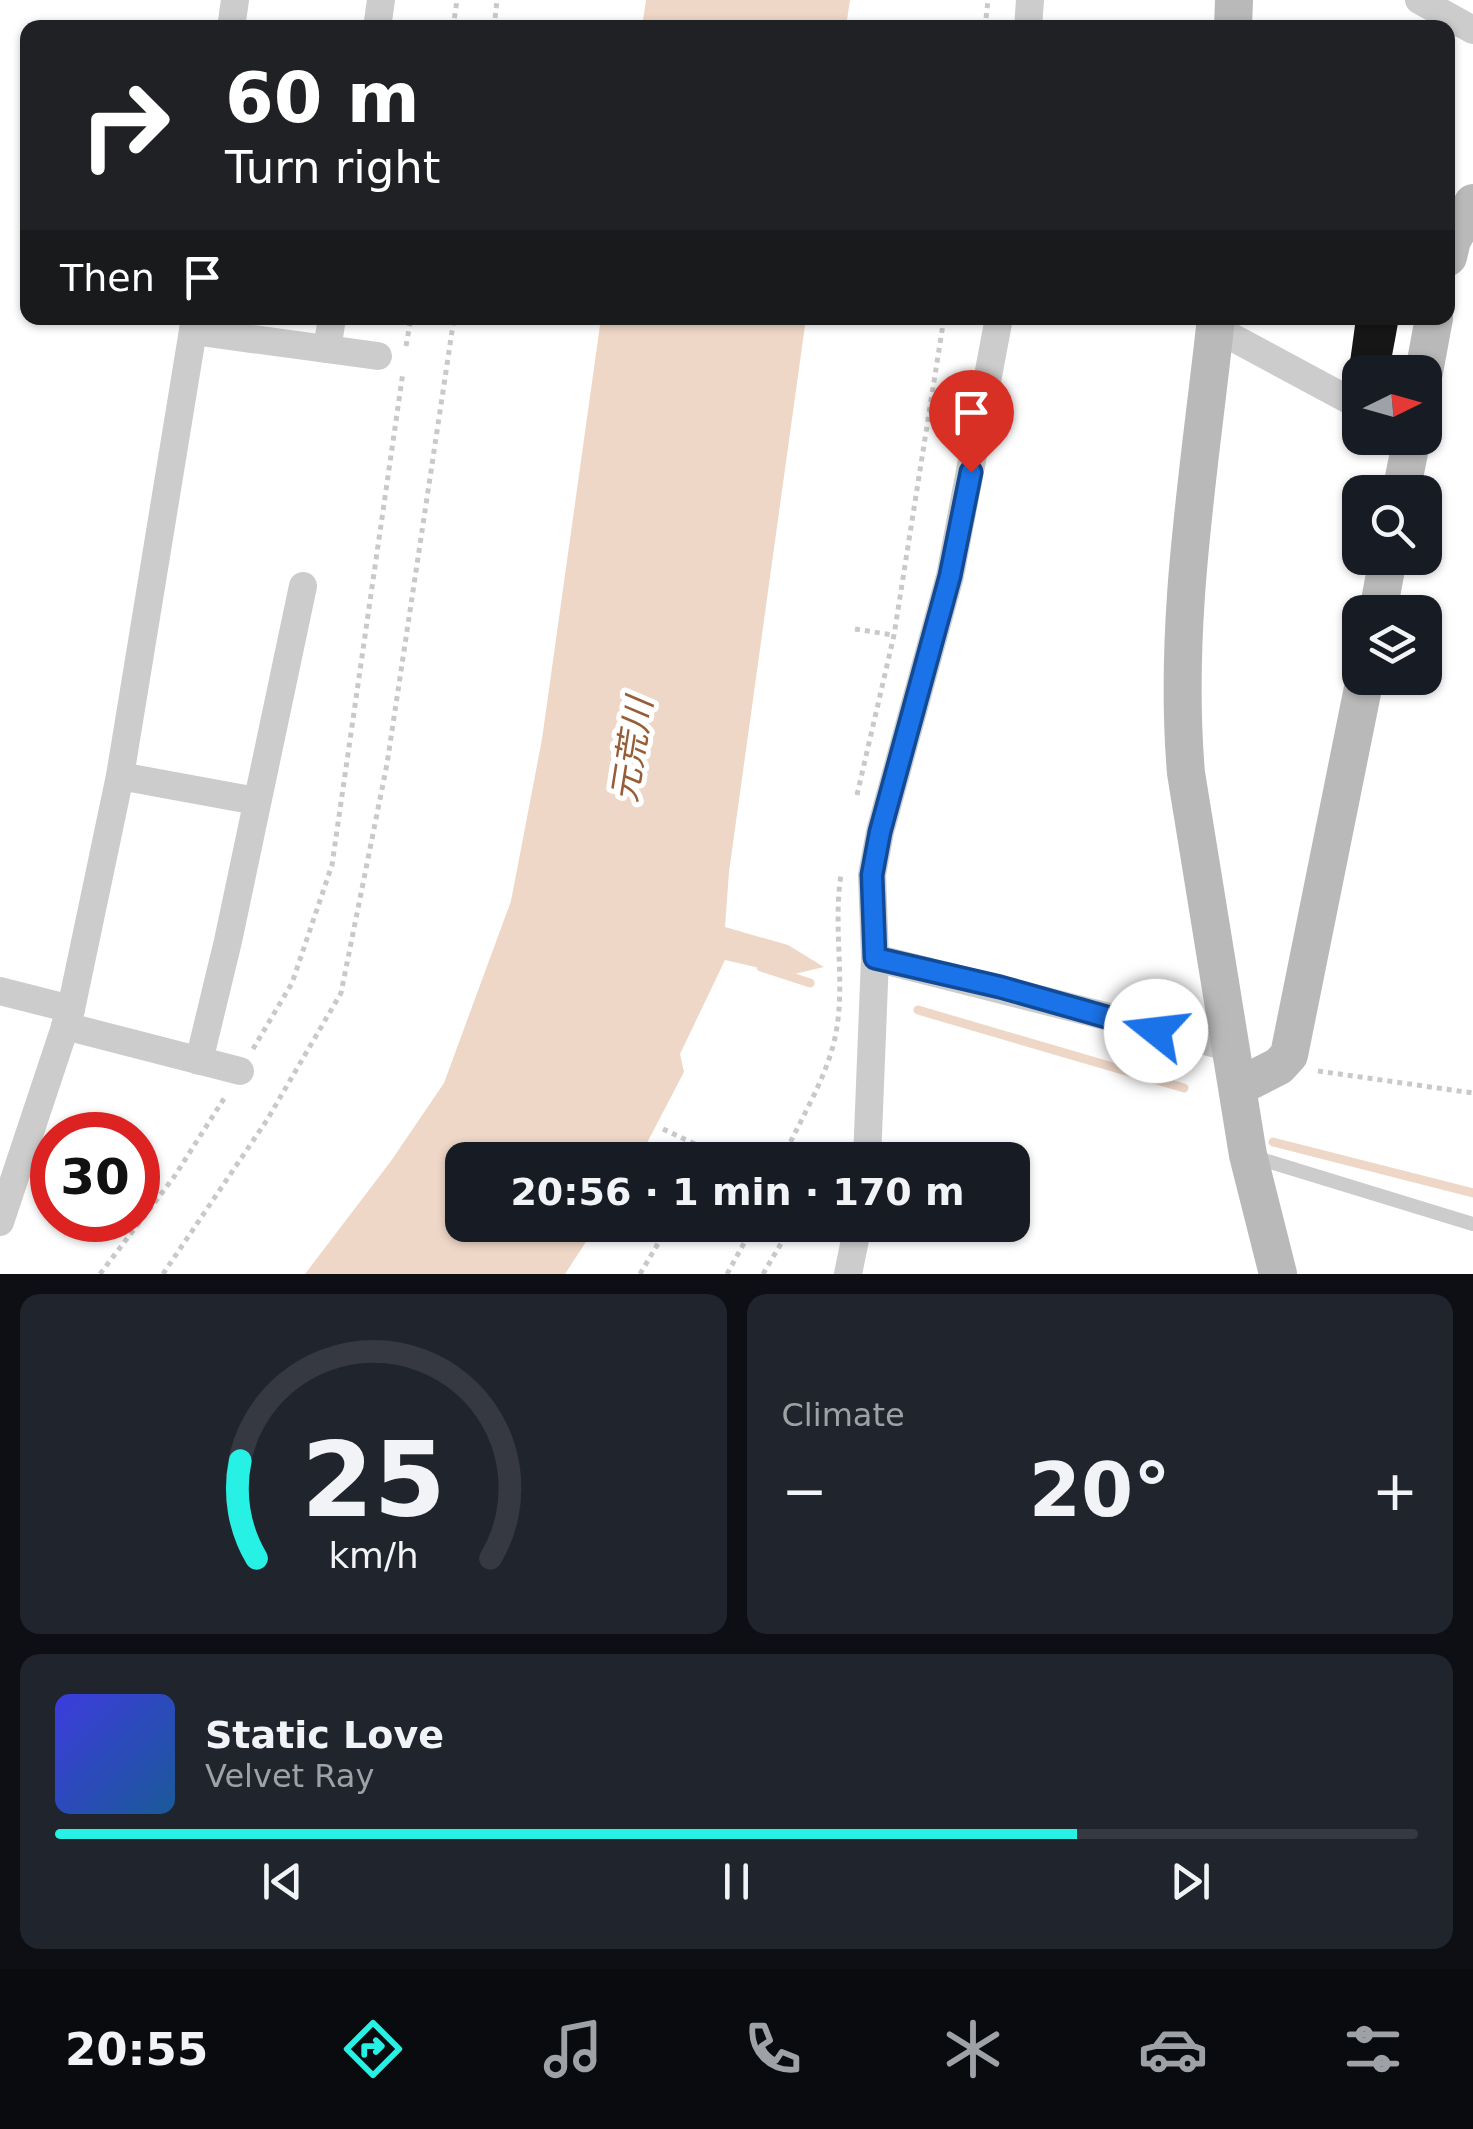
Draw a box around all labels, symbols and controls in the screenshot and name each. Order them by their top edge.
text: 60 m [225,57,420,139]
icon: right [60,60,190,190]
text: Turn right [225,141,440,194]
icon: arrive [175,250,230,305]
text: Then [60,256,155,300]
north arrow [1342,355,1442,455]
map controls [1342,355,1442,695]
pin [929,370,1014,473]
icon: arrive [944,385,999,440]
button: search [1342,475,1442,575]
button: layers [1342,595,1442,695]
water label: 元荒川 [604,691,661,805]
position arrow [1104,979,1208,1083]
speed limit sign: 30 [30,1112,160,1242]
text: 20:56 · 1 min · 170 m [510,1170,965,1214]
text: Climate [782,1396,905,1434]
text: 25 [301,1419,446,1541]
text: 20° [1029,1446,1171,1534]
text: − [782,1459,828,1523]
text: + [1372,1459,1418,1523]
text: km/h [328,1535,418,1576]
text: Static Love [205,1713,444,1757]
text: Velvet Ray [205,1757,374,1795]
icon: previous [255,1854,310,1909]
icon: pause [709,1854,764,1909]
icon: next [1163,1854,1218,1909]
icon: directions [338,2014,408,2084]
icon: music [538,2014,608,2084]
icon: phone [738,2014,808,2084]
icon: climate [938,2014,1008,2084]
icon: car [1138,2014,1208,2084]
icon: filters [1338,2014,1408,2084]
text: 20:55 [65,2023,208,2076]

